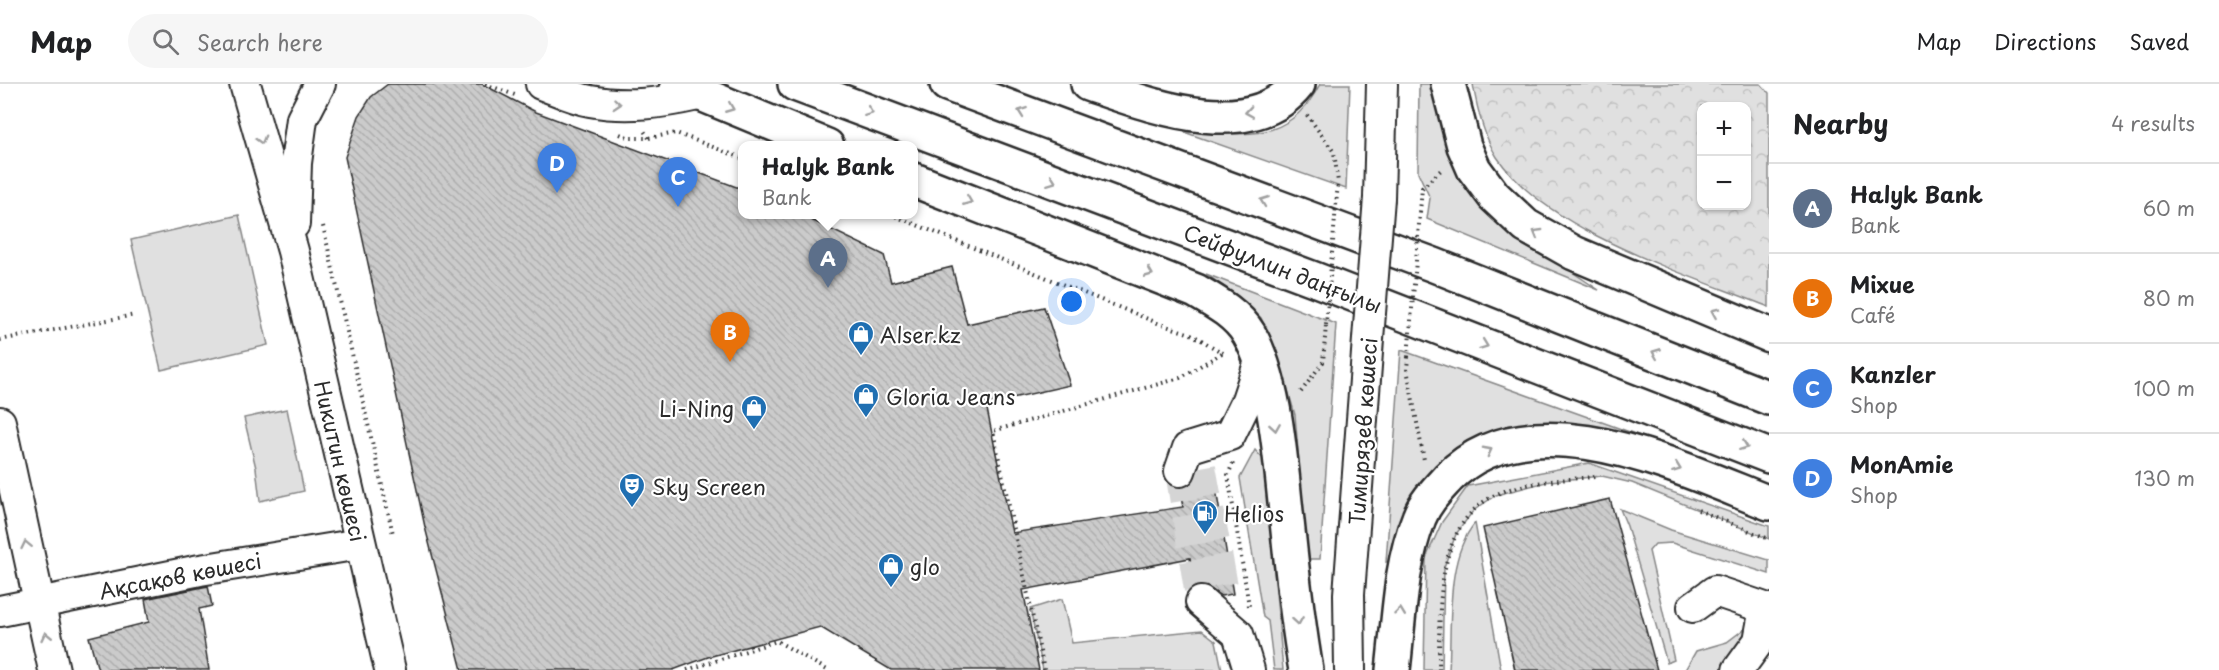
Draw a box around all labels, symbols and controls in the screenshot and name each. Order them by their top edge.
search box [128,14,548,68]
text: Map [30,20,92,63]
icon: search [149,25,182,58]
text: Search here [197,25,323,58]
text: Map [1916,25,1961,57]
text: Directions [1994,25,2096,57]
text: Saved [2129,25,2189,57]
one-way arrow [612,97,622,110]
one-way arrow [724,100,735,113]
map controls [1697,102,1751,210]
button: + [1697,102,1751,156]
text: Nearby [1793,104,1888,143]
one-way arrow [863,105,874,117]
one-way arrow [1017,106,1028,119]
one-way arrow [1244,106,1254,118]
text: 4 results [2111,108,2195,138]
one-way arrow [253,135,266,145]
popup [738,141,918,219]
pin: D [538,144,576,193]
text: Halyk Bank [762,149,895,182]
button: − [1697,156,1751,210]
pin: C [658,158,698,207]
one-way arrow [1046,173,1057,186]
text: Halyk Bank [1850,177,1983,210]
text: Bank [762,182,812,212]
text: A [1805,193,1820,223]
text: 60 m [2143,193,2195,223]
one-way arrow [962,194,973,206]
one-way arrow [1259,196,1270,209]
text: Bank [1850,210,1900,240]
street label: Сейфуллин даңғылы [1179,215,1387,321]
one-way arrow [1533,228,1543,240]
pin: A [808,238,848,288]
one-way arrow [1143,266,1154,278]
text: Mixue [1850,267,1915,300]
text: B [1806,283,1819,313]
text: 80 m [2143,283,2195,313]
your location [1057,287,1086,316]
text: Café [1850,300,1895,330]
one-way arrow [1710,307,1721,319]
pin: B [710,312,750,362]
place label: Alser.kz [880,318,961,350]
shop icon: Alser.kz [846,319,876,357]
street label: Тимирязев көшесі [1339,336,1385,526]
one-way arrow [1478,338,1489,350]
one-way arrow [1651,348,1662,361]
text: Kanzler [1850,357,1936,390]
text: C [1805,373,1820,403]
text: 100 m [2134,373,2195,403]
street label: Никитин көшесі [307,377,375,545]
place label: Gloria Jeans [886,380,1015,412]
shop icon: Gloria Jeans [851,381,881,419]
text: Shop [1850,390,1898,420]
place label: Li-Ning [659,392,734,424]
shop icon: Li-Ning [739,393,769,431]
one-way arrow [1269,422,1281,431]
one-way arrow [1738,439,1749,451]
one-way arrow [1482,447,1492,458]
text: MonAmie [1850,447,1954,480]
one-way arrow [1672,460,1682,473]
text: D [1805,463,1820,493]
text: 130 m [2135,463,2195,493]
place label: Sky Screen [652,470,766,502]
theatre icon: Sky Screen [617,471,647,509]
text: Shop [1850,480,1898,510]
place label: Helios [1224,497,1284,529]
fuel station icon: Helios [1190,498,1220,536]
one-way arrow [20,540,33,550]
street label: Ақсақов көшесі [96,544,264,606]
place label: glo [910,550,940,582]
shop icon: glo [876,551,906,589]
one-way arrow [1393,607,1406,617]
one-way arrow [1291,616,1303,625]
one-way arrow [41,631,54,641]

